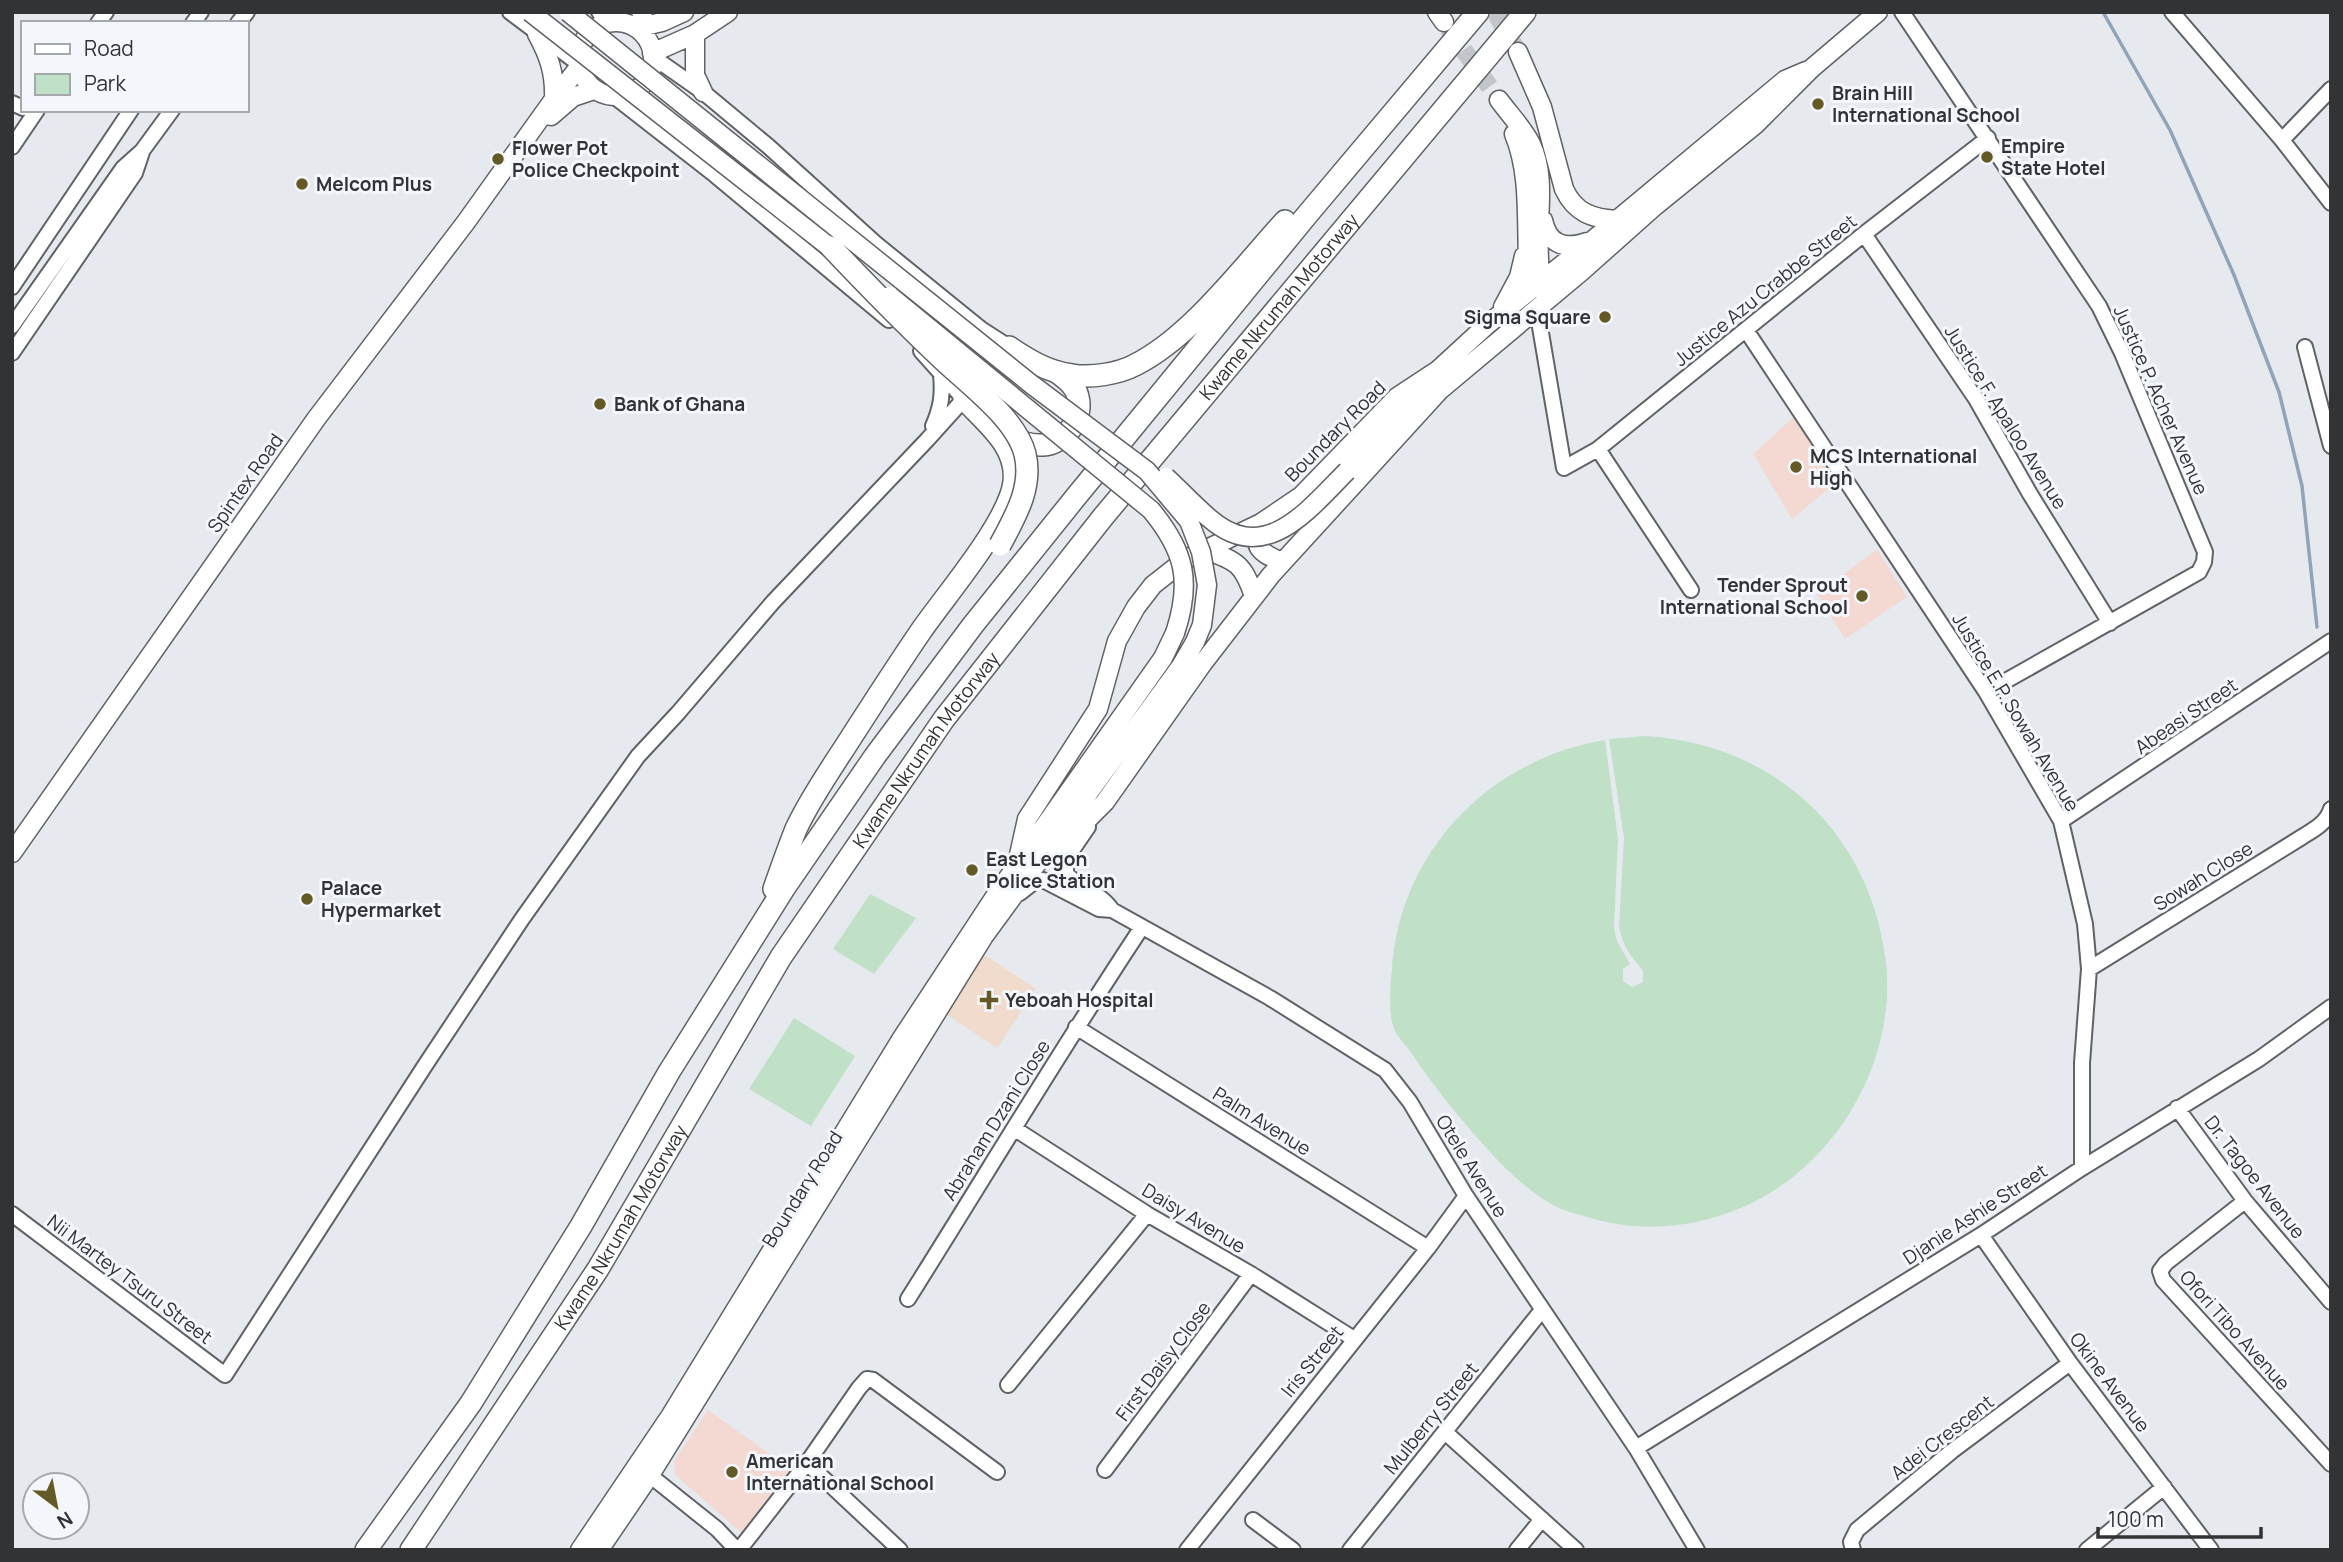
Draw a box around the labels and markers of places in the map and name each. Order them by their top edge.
place label: Brain Hill International School [1832,80,2020,128]
marker: Brain Hill International School [1810,96,1826,112]
place label: Empire State Hotel [2001,133,2106,181]
place label: Flower Pot Police Checkpoint [512,135,680,183]
marker: Empire State Hotel [1979,149,1995,165]
marker: Flower Pot Police Checkpoint [490,151,506,167]
place label: Melcom Plus [316,171,432,197]
marker: Melcom Plus [294,176,310,192]
place label: Sigma Square [1464,304,1591,330]
marker: Sigma Square [1597,309,1613,325]
place label: Bank of Ghana [614,391,745,417]
marker: Bank of Ghana [592,396,608,412]
place label: MCS International High [1810,443,1977,491]
marker: MCS International High [1788,459,1804,475]
place label: Tender Sprout International School [1660,572,1848,620]
marker: Tender Sprout International School [1854,588,1870,604]
place label: East Legon Police Station [986,846,1115,894]
marker: East Legon Police Station [964,862,980,878]
place label: Palace Hypermarket [321,875,441,923]
marker: Palace Hypermarket [299,891,315,907]
place label: Yeboah Hospital [1005,987,1154,1013]
marker: Yeboah Hospital [979,990,999,1010]
place label: American International School [746,1448,934,1496]
marker: American International School [724,1464,740,1480]

